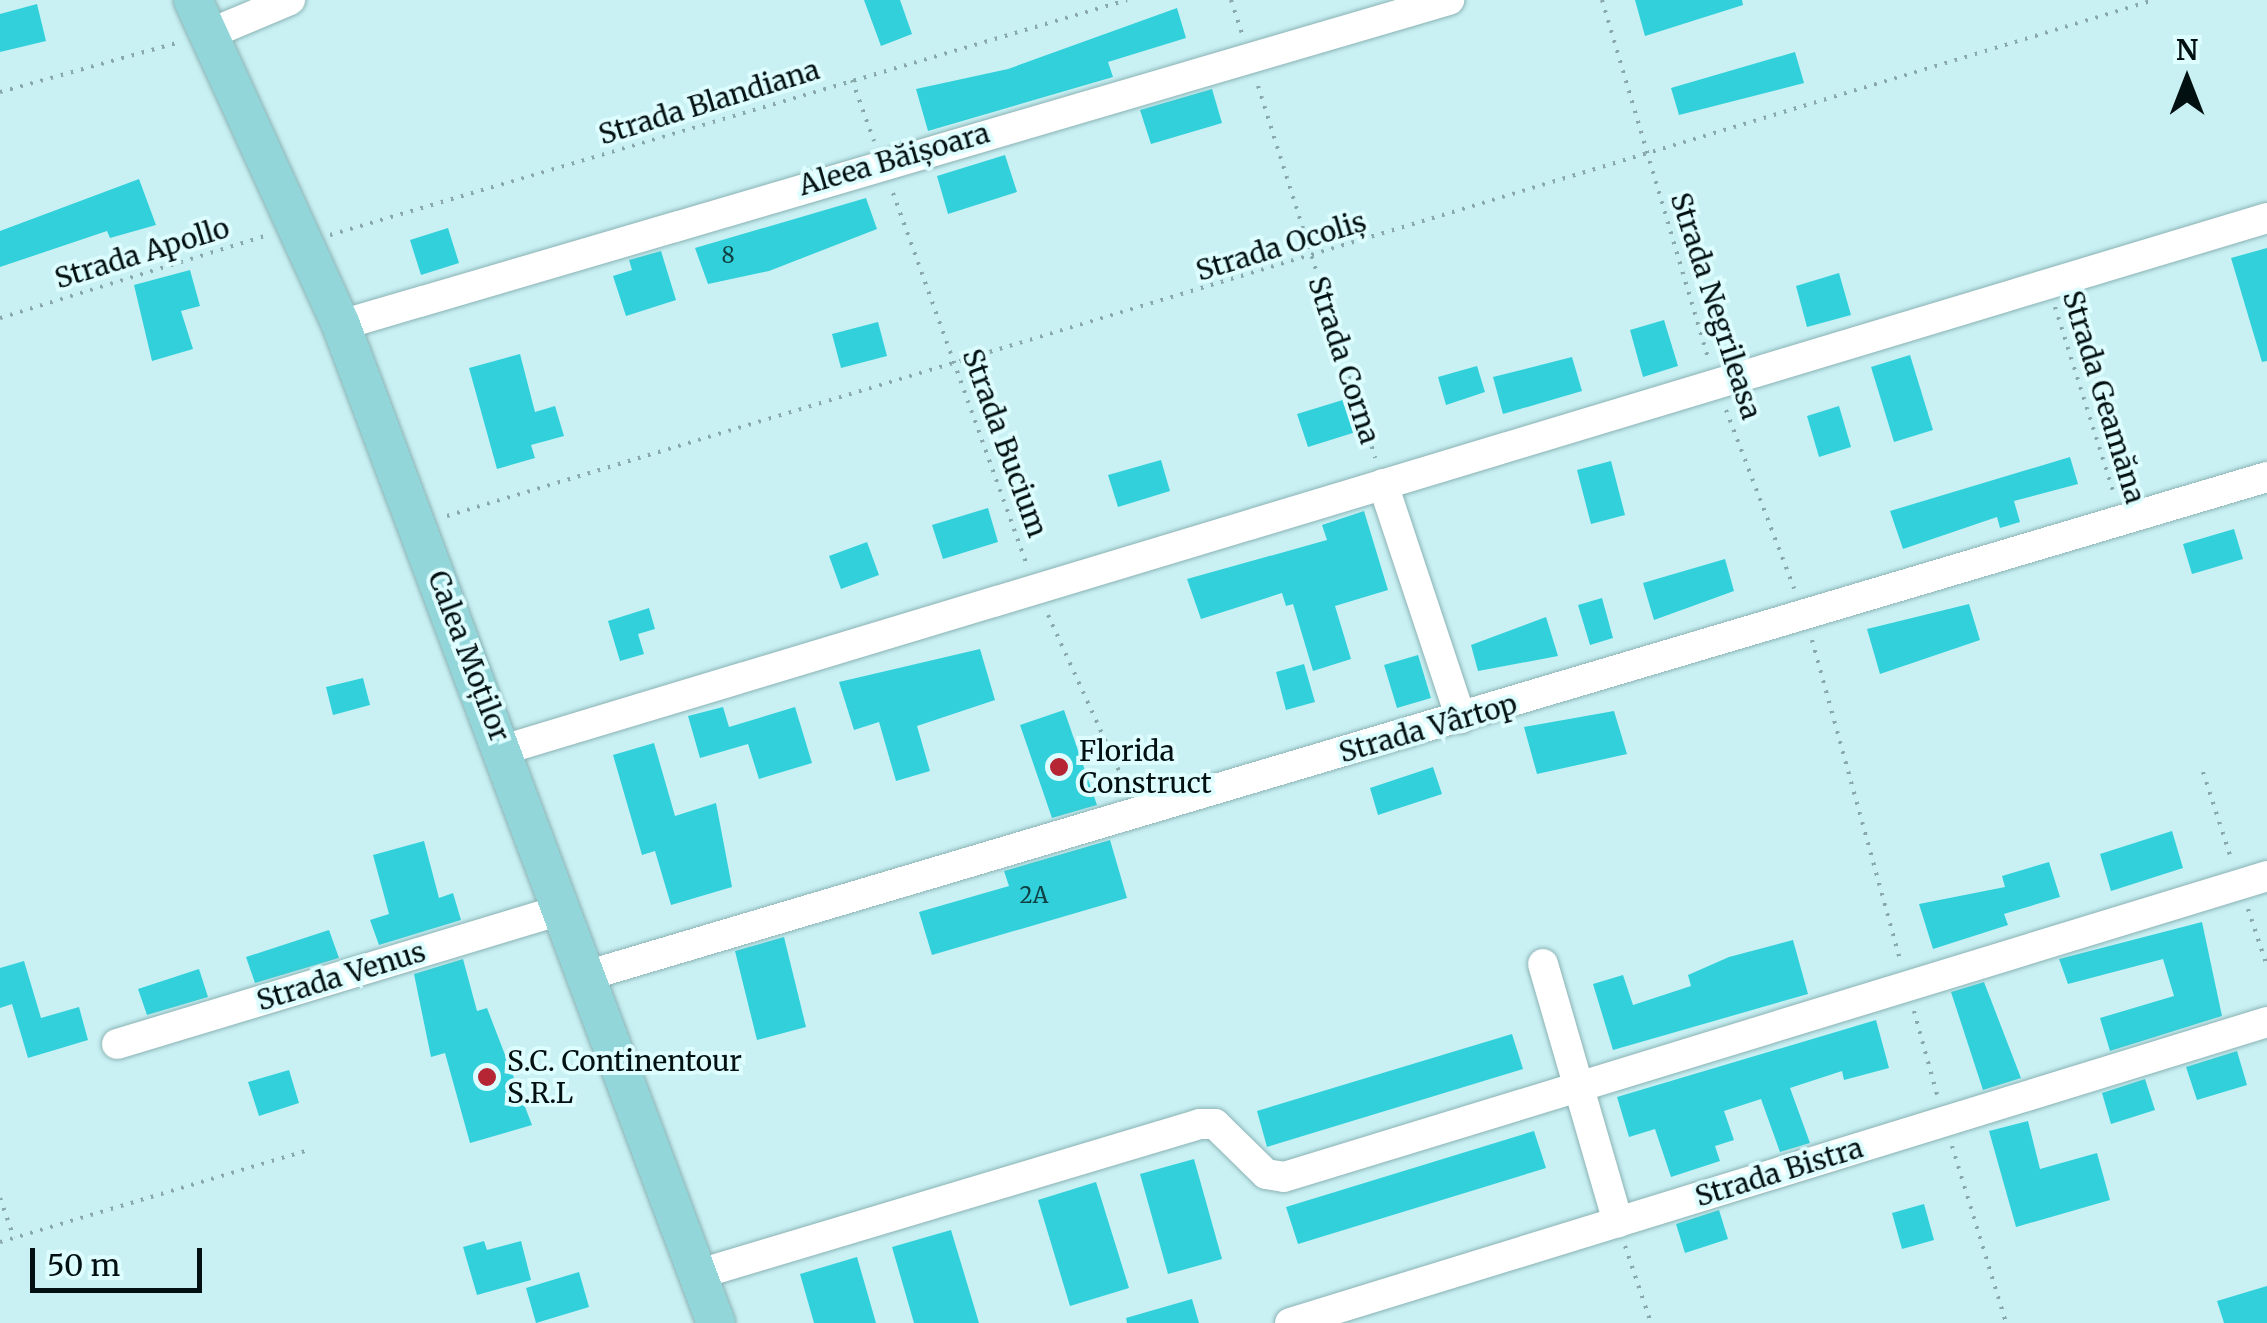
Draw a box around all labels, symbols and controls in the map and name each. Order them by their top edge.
north arrow [2137,30,2237,130]
text: N [2176,32,2198,68]
street label: Strada Blandiana [595,52,823,152]
street label: Aleea Băișoara [795,116,993,202]
street label: Strada Negrileasa [1664,188,1768,424]
street label: Strada Ocoliș [1192,204,1370,288]
street label: Strada Apollo [51,211,233,295]
house number: 8 [721,243,735,269]
street label: Strada Corna [1301,272,1387,448]
street label: Strada Geamăna [2056,287,2152,507]
street label: Strada Bucium [955,344,1055,542]
street label: Calea Moților [421,566,517,746]
street label: Strada Vârtop [1335,687,1521,769]
place label: Florida Construct [1079,734,1212,800]
marker: Florida Construct [1048,756,1070,778]
house number: 2A [1020,883,1048,909]
street label: Strada Venus [253,934,429,1018]
place label: S.C. Continentour S.R.L [507,1044,742,1110]
marker: S.C. Continentour S.R.L [476,1066,498,1088]
street label: Strada Bistra [1691,1131,1867,1213]
scale bar [35,1228,208,1290]
text: 50 m [47,1246,120,1284]

